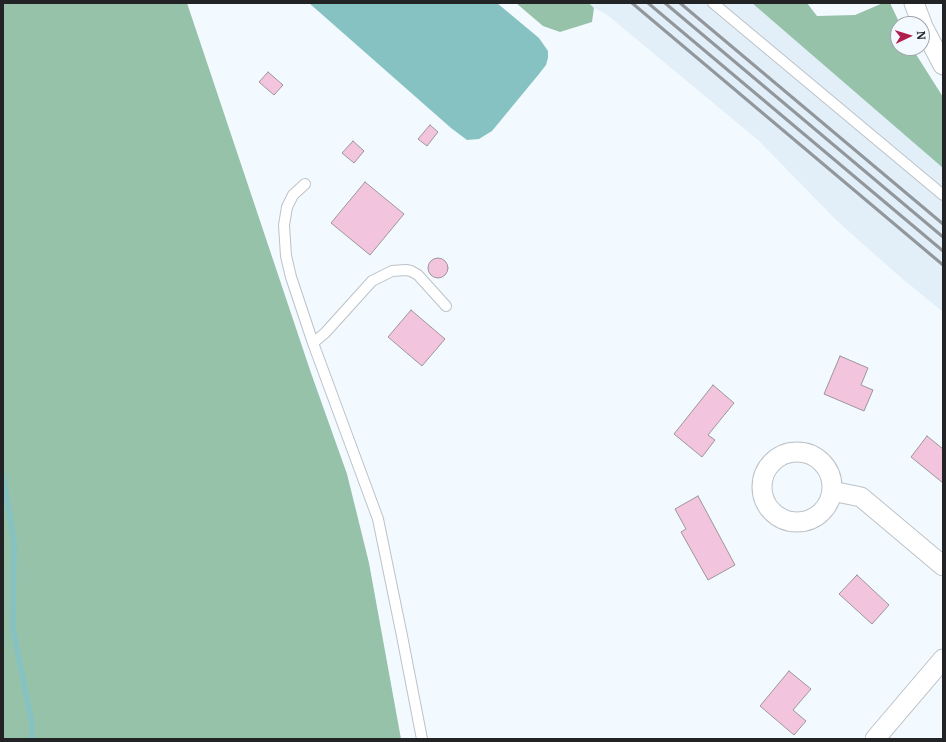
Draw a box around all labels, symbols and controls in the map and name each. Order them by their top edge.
north arrow [890,16,930,56]
text: N [914,30,928,40]

